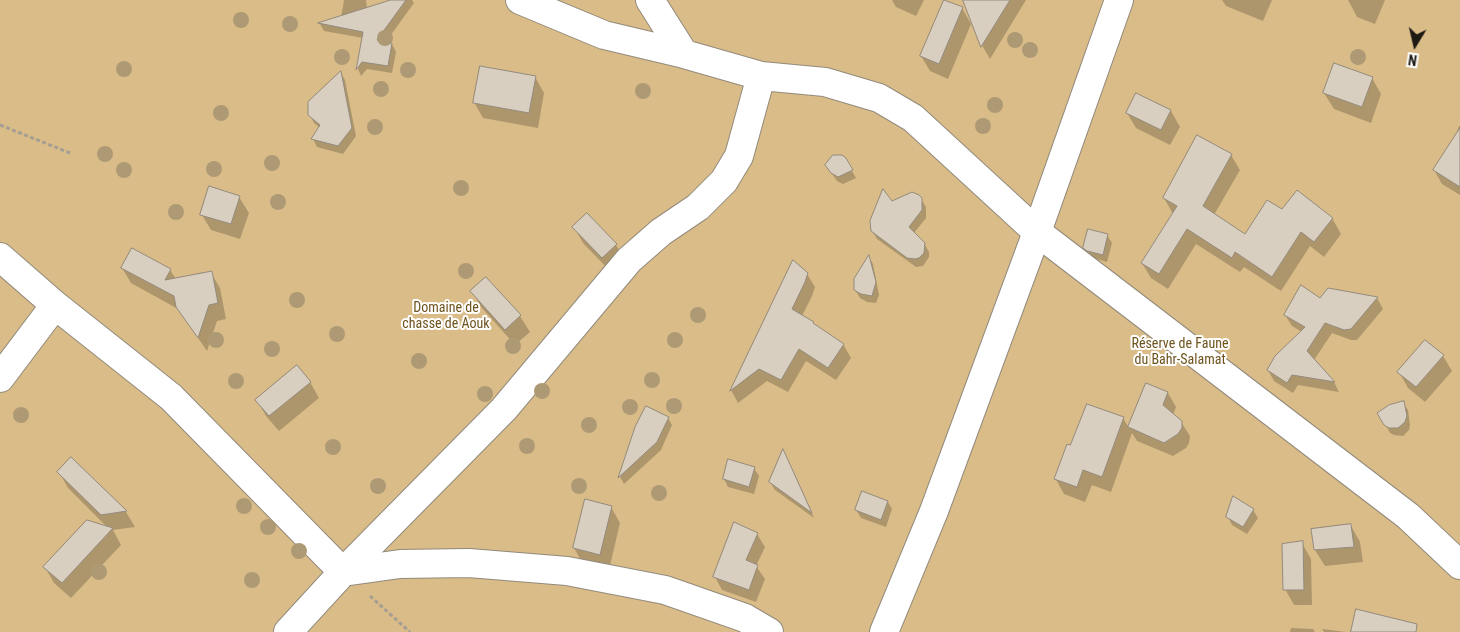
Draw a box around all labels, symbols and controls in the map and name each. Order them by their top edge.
north arrow [1390,20,1440,70]
text: N [1407,51,1418,68]
park label: Domaine de chasse de Aouk [402,300,490,332]
park label: Réserve de Faune du Bahr-Salamat [1131,336,1229,368]

